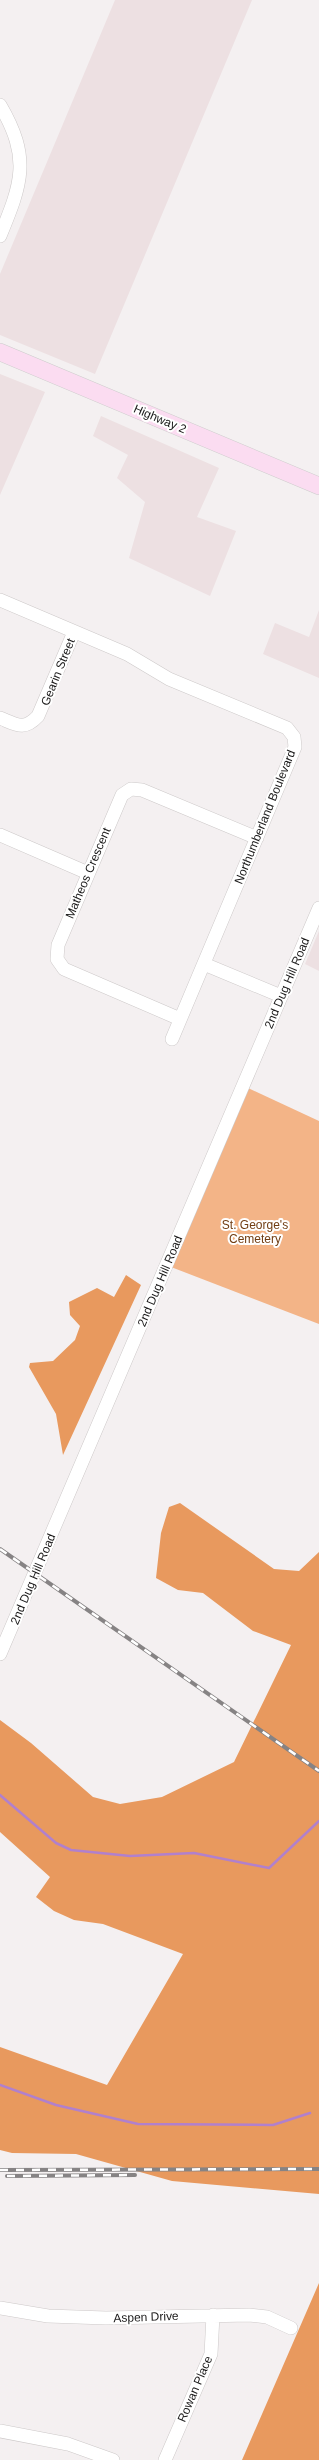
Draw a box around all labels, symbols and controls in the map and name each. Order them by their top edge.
street label: Highway 2 [131,402,189,437]
street label: Gearin Street [38,636,78,708]
street label: Northumberland Boulevard [232,748,298,886]
street label: Matheos Crescent [63,825,114,921]
street label: 2nd Dug Hill Road [262,935,312,1031]
park label: St. George's Cemetery [222,1218,288,1246]
street label: 2nd Dug Hill Road [135,1233,185,1329]
street label: 2nd Dug Hill Road [8,1531,58,1627]
street label: Aspen Drive [113,2309,179,2325]
street label: Rowan Place [175,2353,215,2424]

